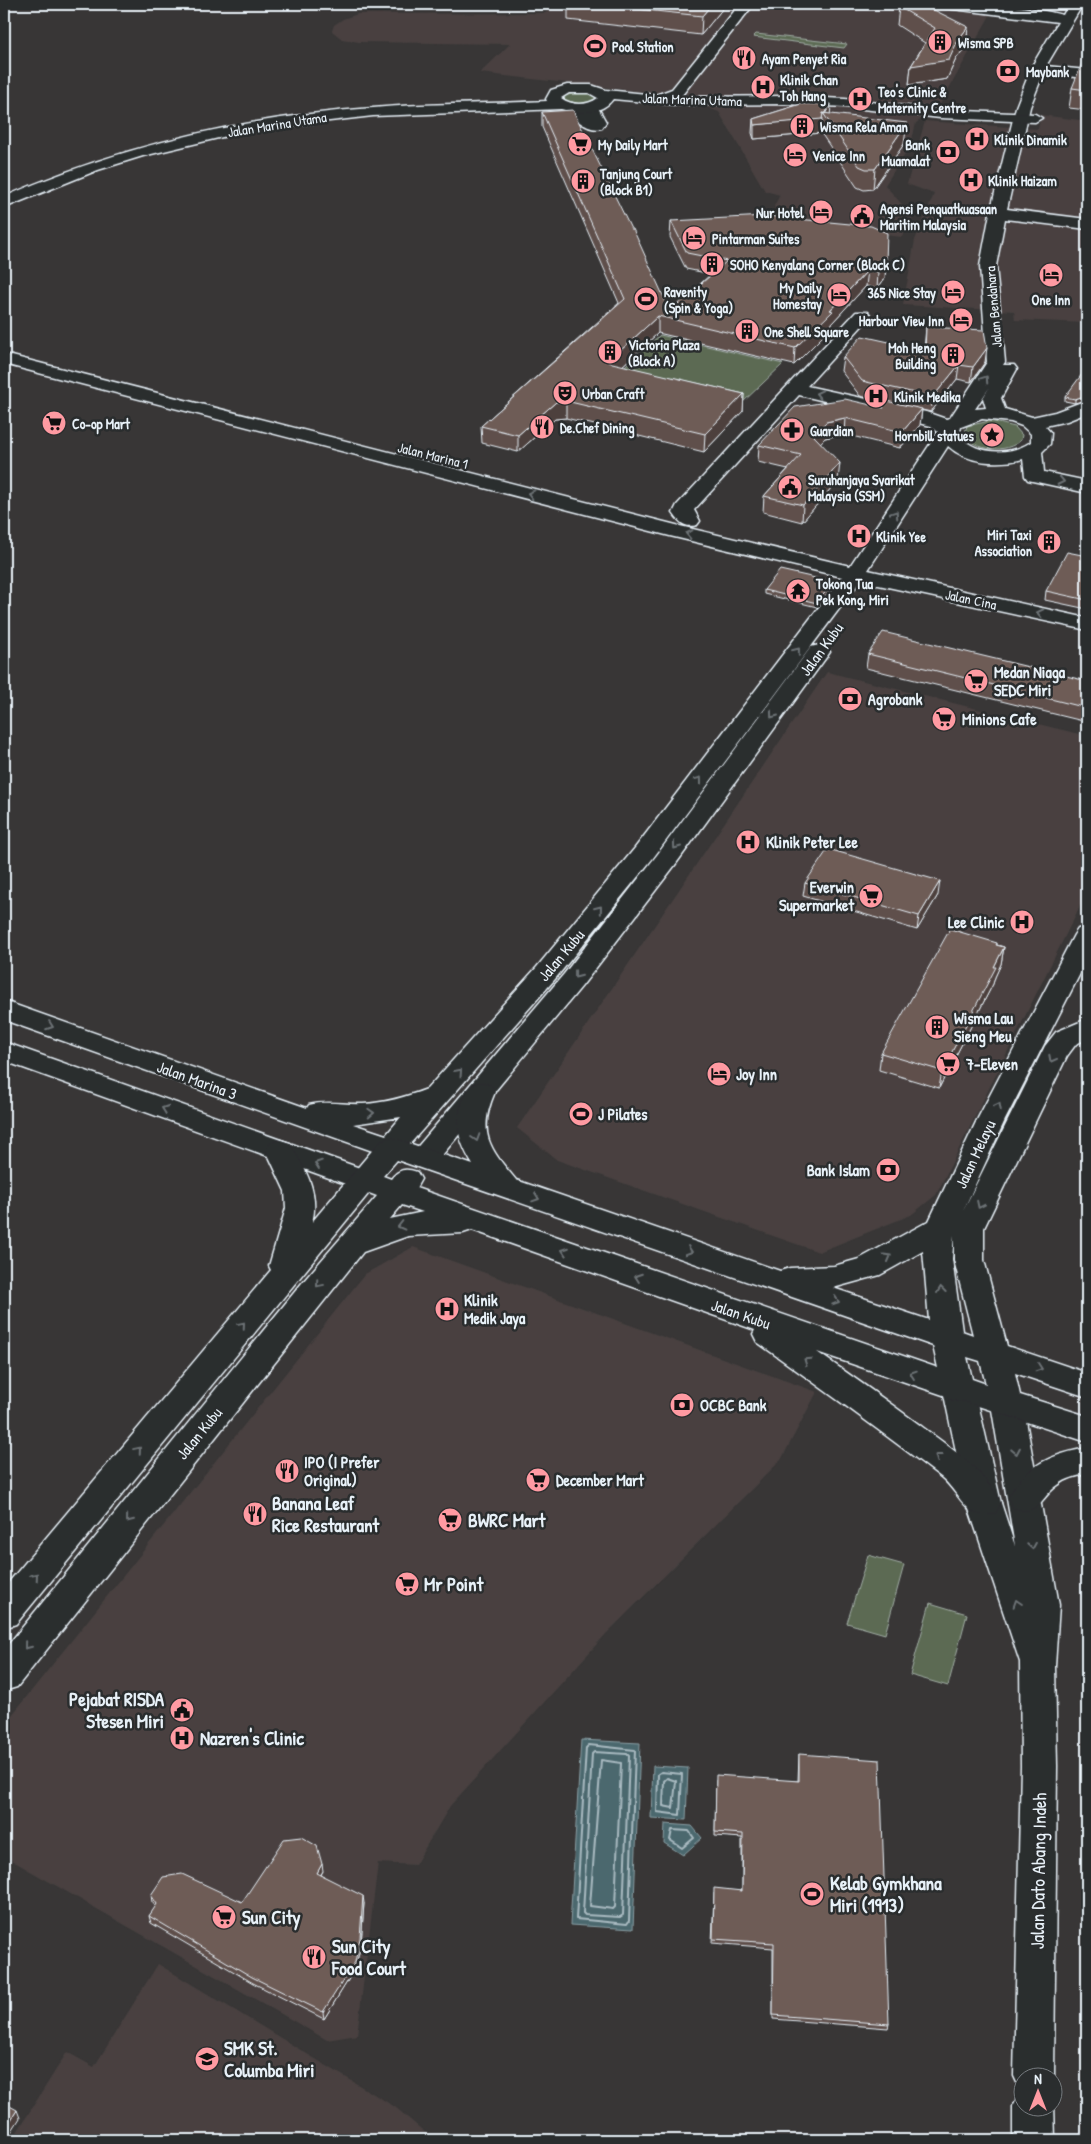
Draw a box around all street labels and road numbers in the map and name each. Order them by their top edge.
street label: Jalan Marina Utama [642,88,743,110]
street label: Jalan Marina Utama [226,107,328,141]
street label: Jalan Bendahara [980,265,1006,348]
street label: Jalan Marina 1 [396,437,470,473]
street label: Jalan Cina [944,584,999,614]
street label: Jalan Kubu [794,617,848,680]
street label: Jalan Kubu [533,924,590,986]
street label: Jalan Marina 3 [154,1055,240,1105]
street label: Jalan Melayu [950,1116,1001,1192]
street label: Jalan Kubu [708,1294,774,1335]
street label: Jalan Kubu [171,1402,227,1464]
street label: Jalan Dato Abang Indeh [1024,1792,1052,1950]

